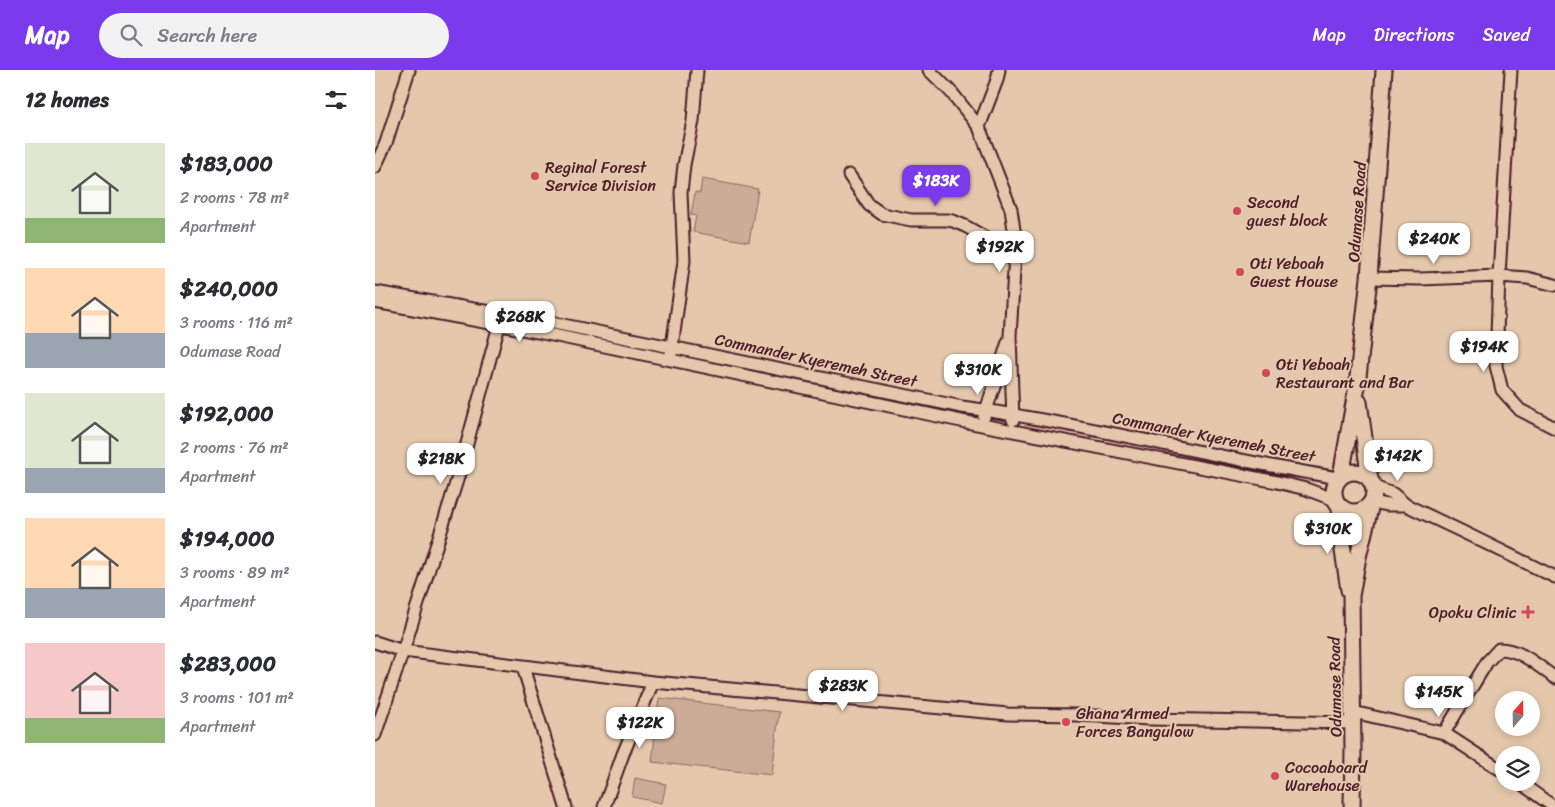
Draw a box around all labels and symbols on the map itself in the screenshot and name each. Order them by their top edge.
place label: Reginal Forest Service Division [545,153,656,200]
street label: Odumase Road [1339,159,1375,263]
pin: $183K [901,164,971,207]
marker: Reginal Forest Service Division [529,170,541,182]
place label: Second guest block [1245,188,1328,235]
marker: Second guest block [1231,205,1243,217]
pin: $240K [1399,222,1469,265]
pin: $192K [965,230,1035,273]
place label: Oti Yeboah Guest House [1250,249,1338,296]
marker: Oti Yeboah Guest House [1234,266,1246,278]
pin: $268K [485,300,555,343]
street label: Commander Kyeremeh Street [712,324,920,396]
pin: $194K [1449,330,1519,373]
place label: Oti Yeboah Restaurant and Bar [1276,350,1415,397]
pin: $310K [943,354,1013,396]
marker: Oti Yeboah Restaurant and Bar [1260,367,1272,379]
street label: Commander Kyeremeh Street [1110,403,1319,471]
pin: $142K [1363,440,1433,482]
pin: $218K [406,442,476,485]
pin: $310K [1293,512,1363,555]
place label: Opoku Clinic [1429,598,1517,627]
marker: Opoku Clinic [1521,605,1535,619]
street label: Odumase Road [1320,635,1350,737]
pin: $283K [808,670,878,712]
pin: $145K [1404,676,1474,718]
north arrow [1495,691,1540,736]
place label: Ghana Armed Forces Bangulow [1076,699,1194,746]
pin: $122K [605,706,675,749]
marker: Ghana Armed Forces Bangulow [1060,716,1072,728]
place label: Cocoaboard Warehouse [1285,753,1369,800]
marker: Cocoaboard Warehouse [1269,770,1281,782]

